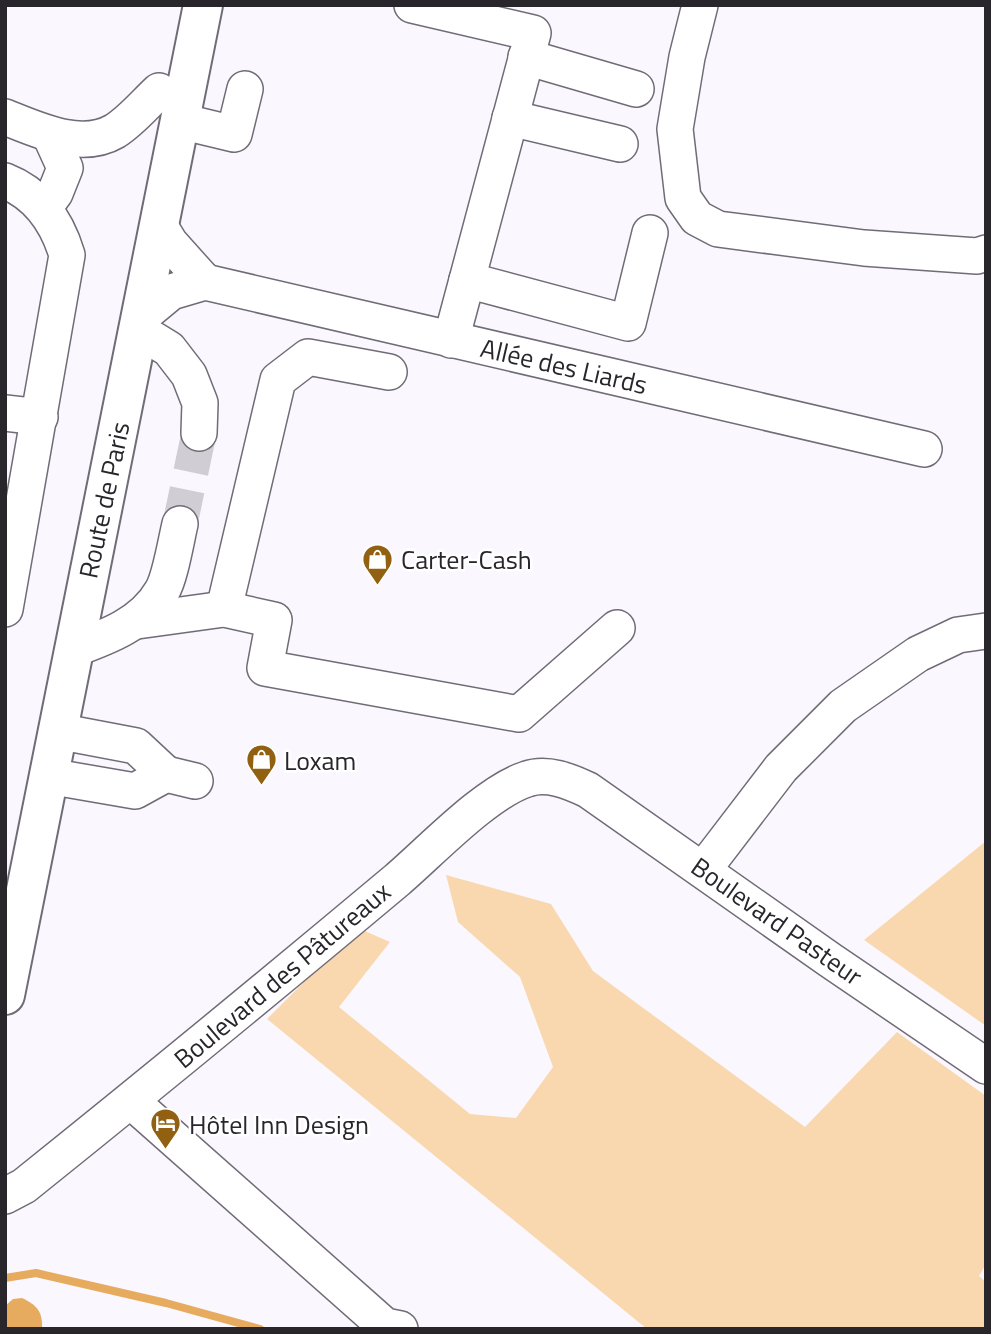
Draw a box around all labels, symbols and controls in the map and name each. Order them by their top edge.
street label: Allée des Liards [477,328,651,404]
street label: Route de Paris [68,418,140,582]
place label: Carter-Cash [401,540,532,579]
shop icon: Carter-Cash [361,542,395,586]
place label: Loxam [284,741,356,780]
shop icon: Loxam [244,743,278,787]
street label: Boulevard Pasteur [683,847,871,995]
street label: Boulevard des Pâtureaux [165,872,399,1077]
place label: Hôtel Inn Design [189,1105,369,1144]
hotel icon: Hôtel Inn Design [149,1107,183,1151]

